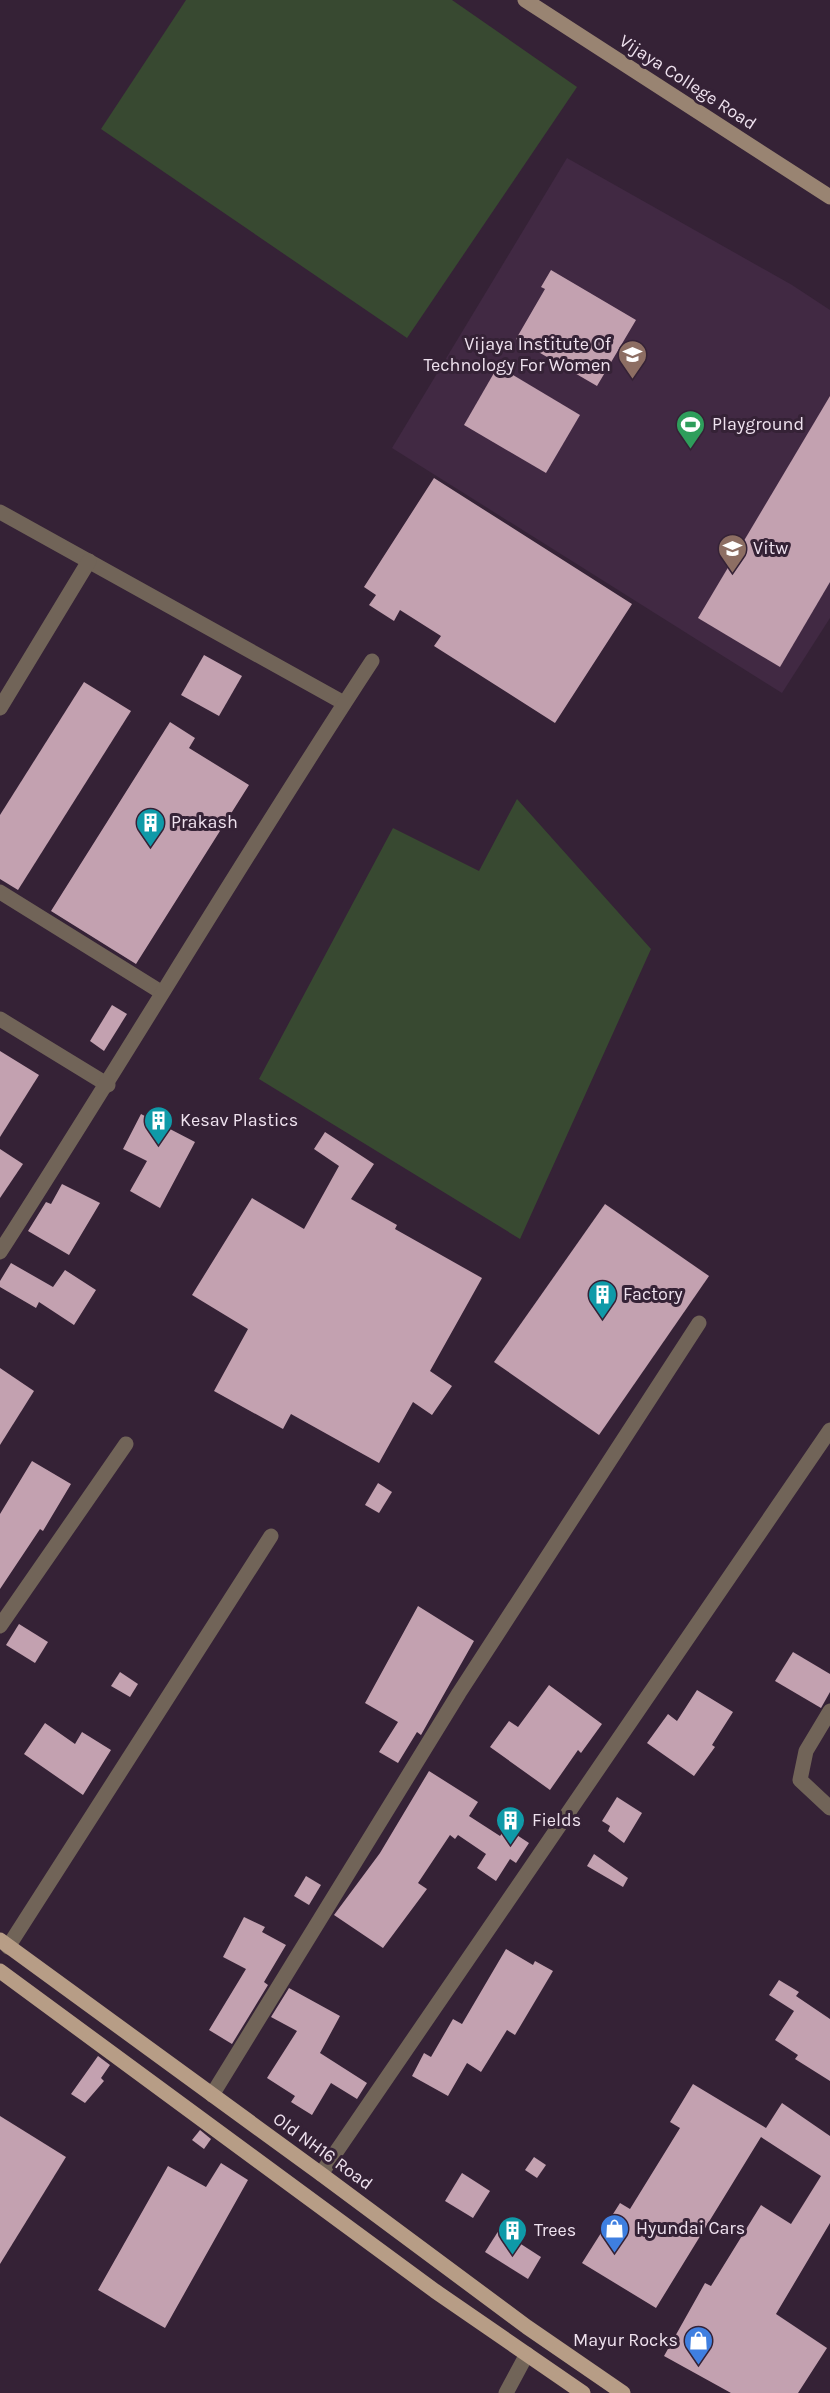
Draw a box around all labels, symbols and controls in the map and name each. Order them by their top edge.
street label: Vijaya College Road [615,29,761,135]
place label: Vijaya Institute Of Technology For Women [423,333,612,376]
school or university icon: Vijaya Institute Of Technology For Women [616,338,648,380]
sports icon: Playground [675,408,707,450]
place label: Playground [712,413,804,435]
school or university icon: Vitw [716,532,748,574]
place label: Vitw [753,537,788,559]
building icon: Prakash [134,806,166,848]
place label: Prakash [171,811,238,833]
building icon: Kesav Plastics [143,1104,175,1146]
place label: Kesav Plastics [180,1109,298,1131]
building icon: Factory [586,1278,618,1320]
place label: Factory [623,1283,683,1305]
building icon: Fields [495,1804,527,1846]
place label: Fields [532,1809,581,1831]
street label: Old NH16 Road [269,2107,377,2195]
shop icon: Hyundai Cars [599,2212,631,2254]
building icon: Trees [497,2214,529,2256]
place label: Hyundai Cars [636,2217,745,2239]
place label: Trees [534,2219,576,2241]
shop icon: Mayur Rocks [683,2324,715,2366]
place label: Mayur Rocks [573,2329,678,2351]

